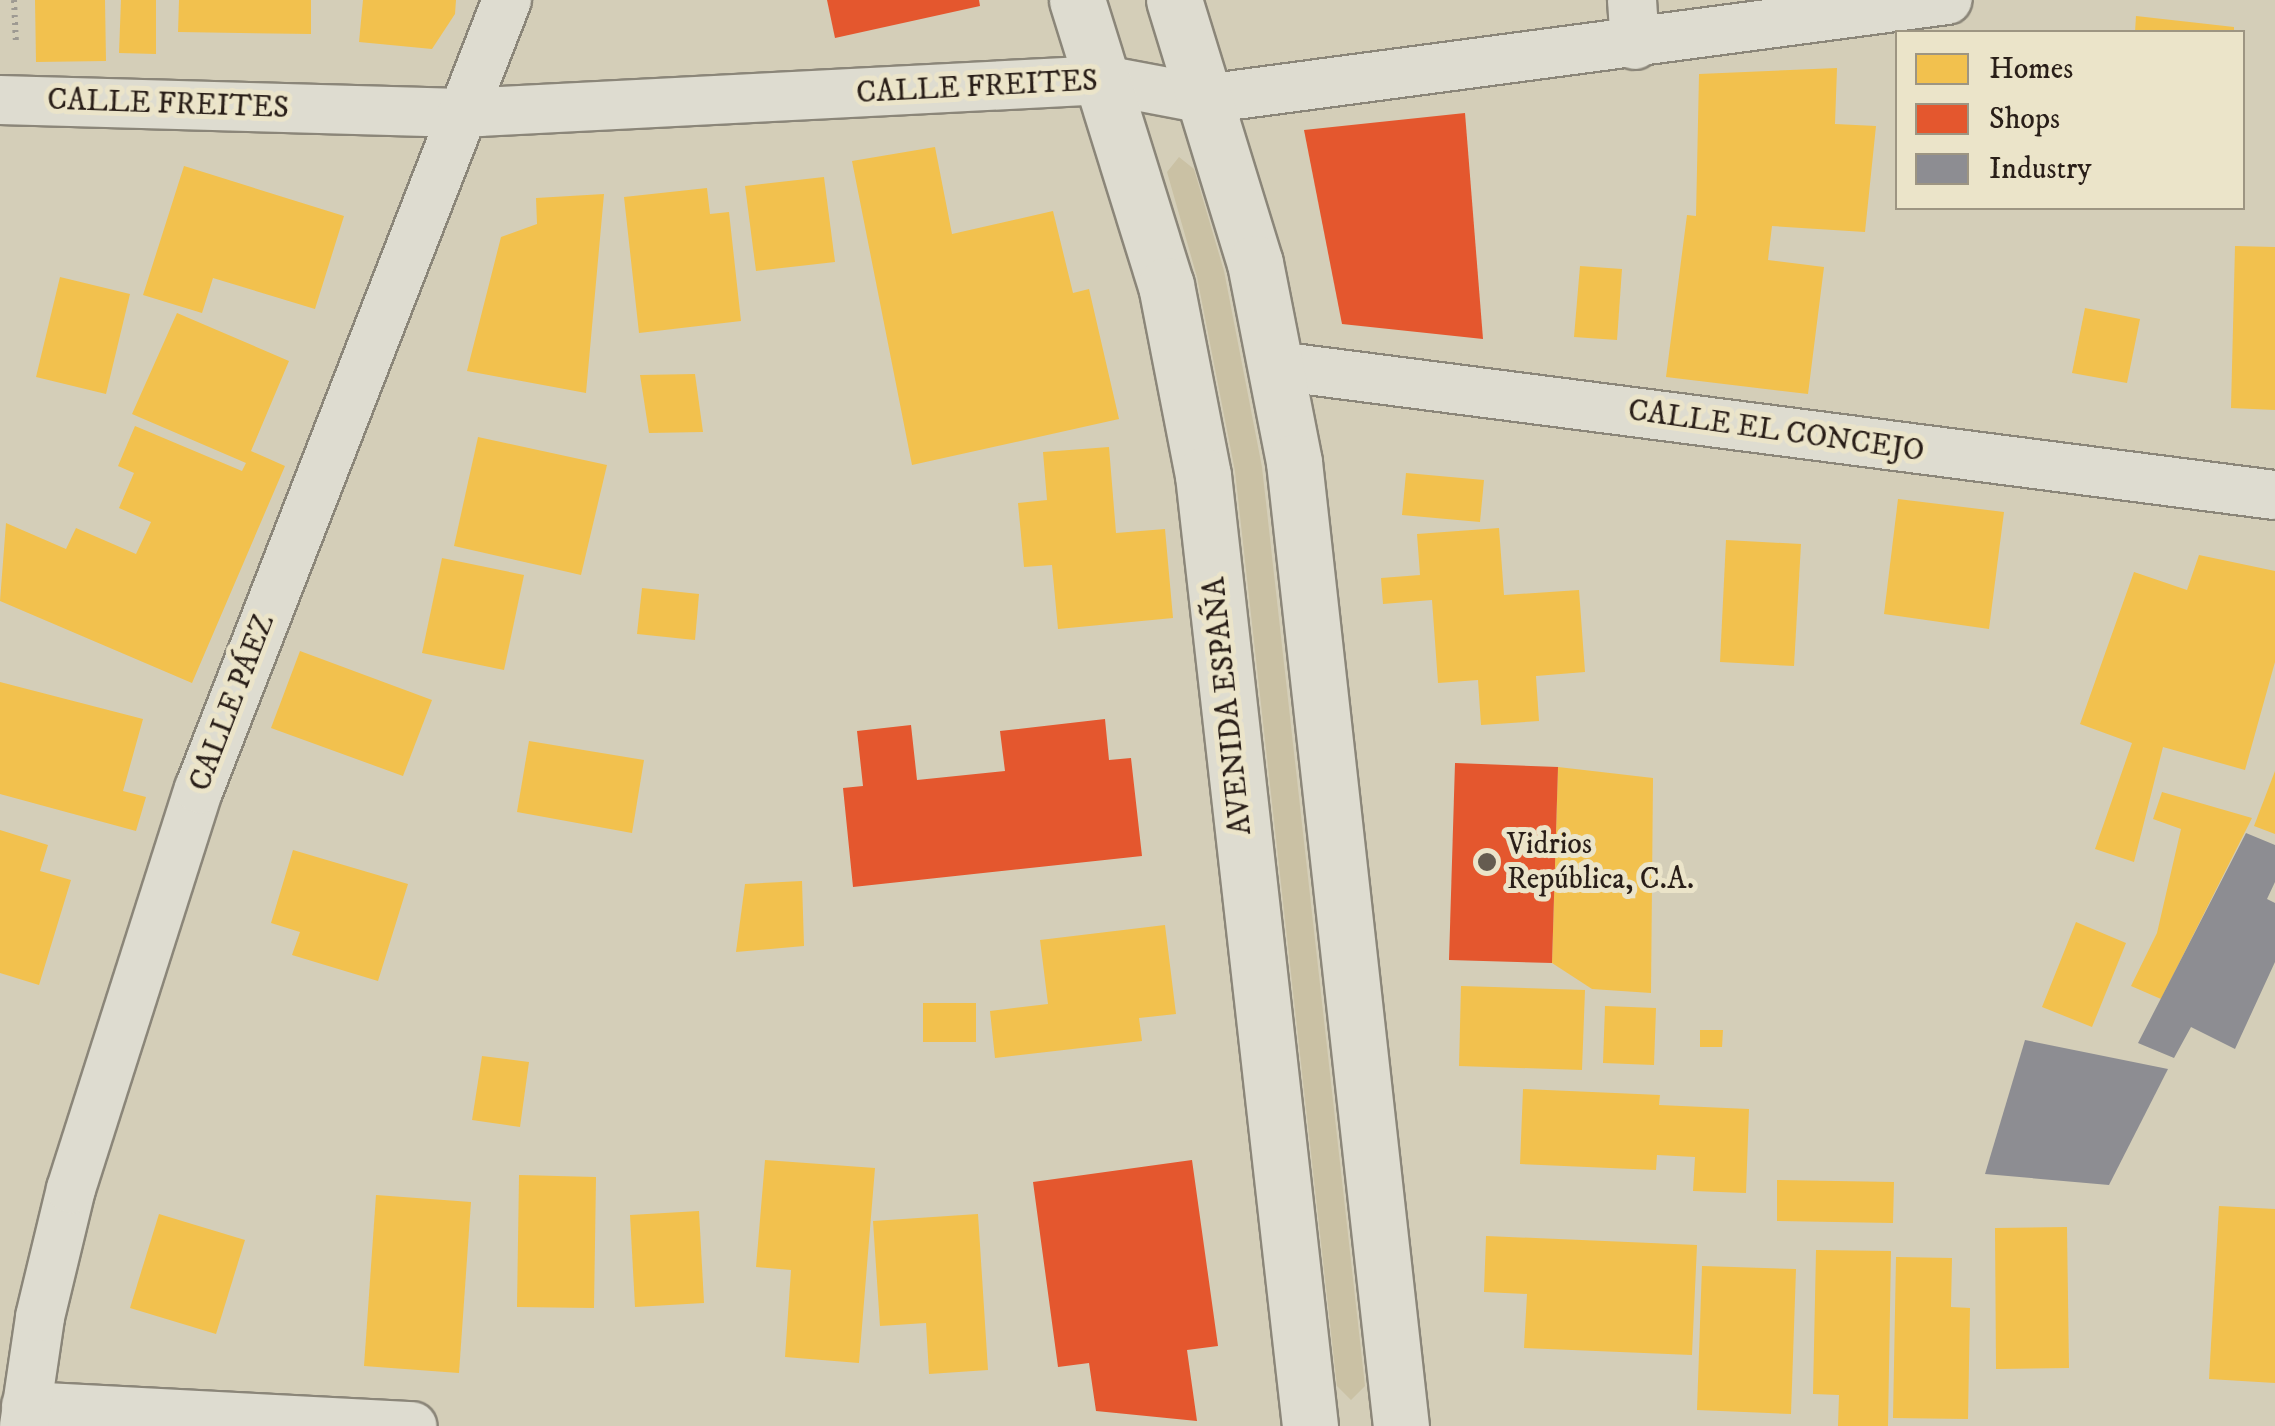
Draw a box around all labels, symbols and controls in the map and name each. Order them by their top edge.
legend [1895,30,2245,210]
text: Homes [1989,51,2073,88]
street label: CALLE FREITES [855,64,1099,112]
street label: CALLE FREITES [47,83,289,127]
text: Shops [1989,101,2060,138]
text: Industry [1989,151,2091,188]
street label: CALLE EL CONCEJO [1626,393,1926,471]
street label: AVENIDA ESPAÑA [1198,575,1260,837]
street label: CALLE PÁEZ [183,610,283,796]
place label: Vidrios República, C.A. [1507,827,1694,898]
marker: Vidrios República, C.A. [1476,851,1498,873]

